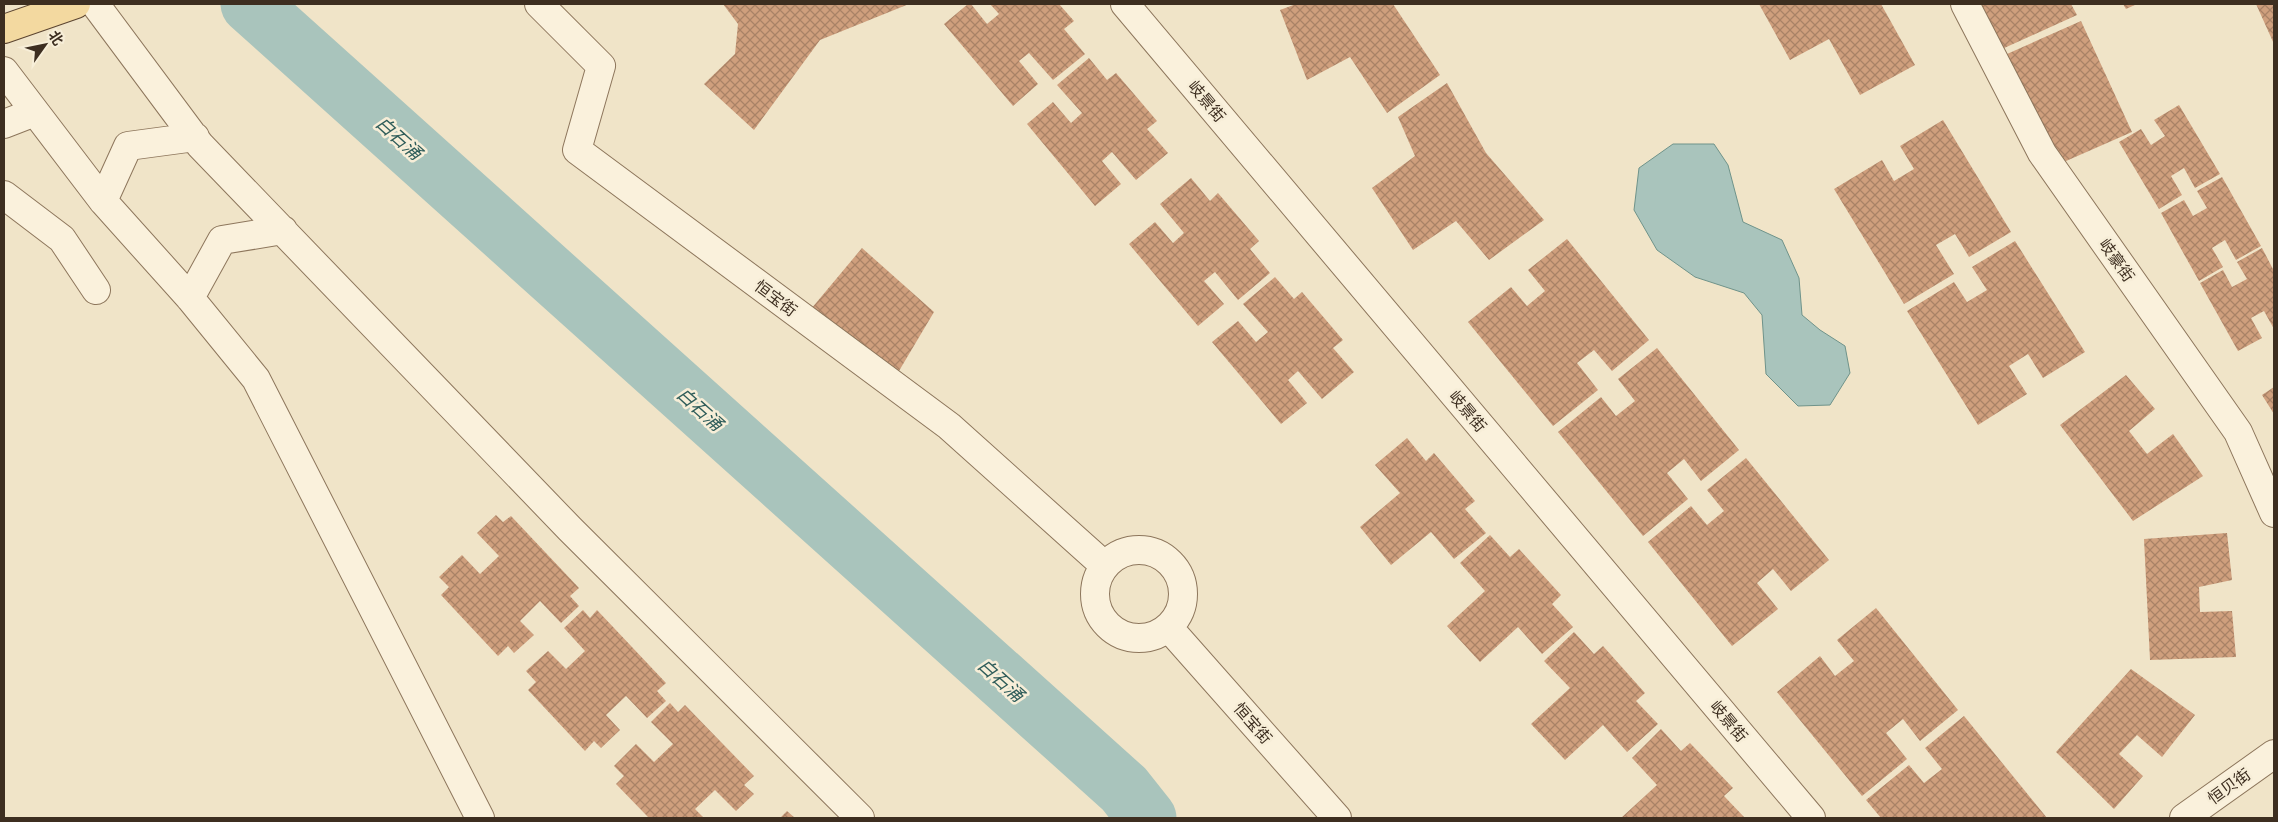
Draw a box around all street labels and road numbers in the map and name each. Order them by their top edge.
street label: 岐景街 [1184,76,1230,126]
street label: 岐豪街 [2095,235,2139,285]
street label: 恒宝街 [751,276,801,320]
street label: 岐景街 [1445,386,1491,436]
street label: 岐景街 [1706,696,1752,746]
street label: 恒宝街 [1230,698,1276,748]
street label: 恒贝街 [2204,764,2254,808]

